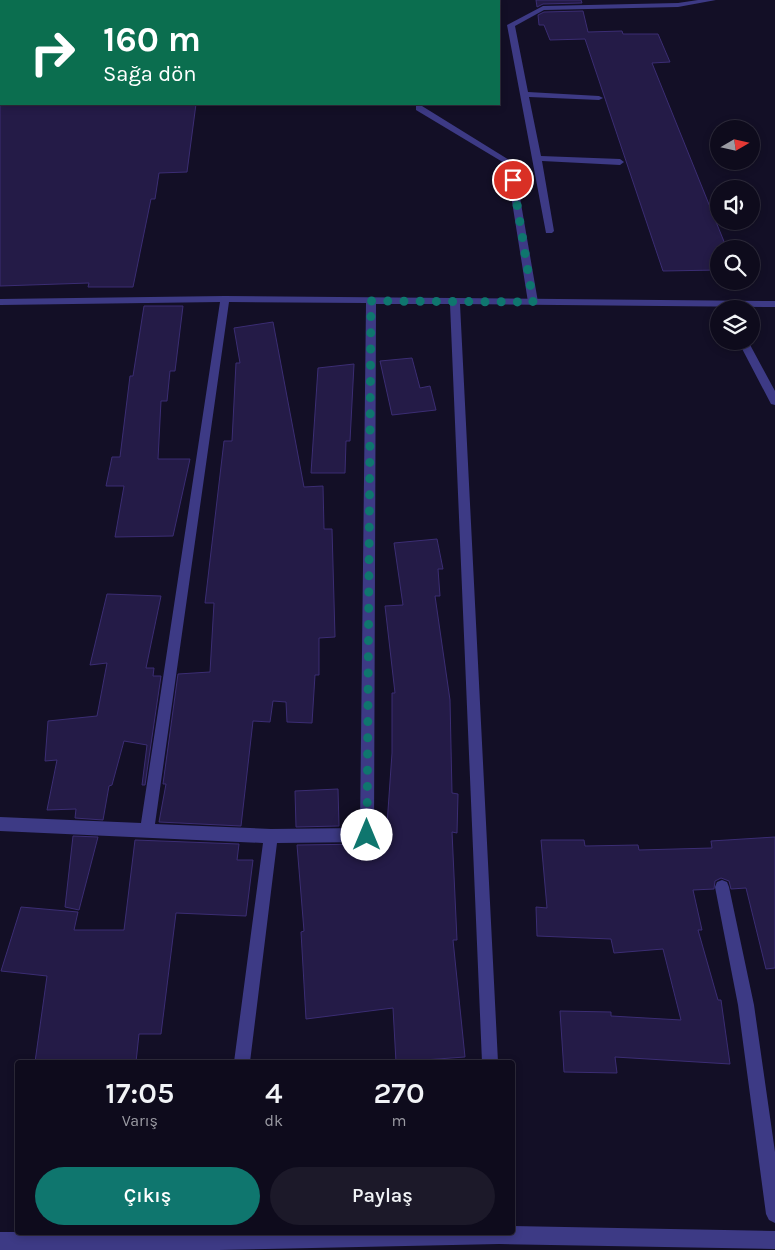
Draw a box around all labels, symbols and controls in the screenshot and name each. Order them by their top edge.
text: 160 m [103,19,201,60]
icon: right [20,20,85,85]
text: Sağa dön [103,61,197,87]
north arrow [710,120,760,170]
map controls [710,120,760,350]
pin [492,159,534,201]
icon: arrive [499,166,527,194]
button: sound [710,180,760,230]
button: search [710,240,760,290]
button: layers [710,300,760,350]
position arrow [340,808,392,860]
text: 17:05 [105,1075,174,1111]
text: 4 [265,1075,283,1111]
text: 270 [373,1075,425,1111]
text: Varış [122,1111,158,1130]
text: dk [265,1111,283,1130]
text: m [392,1111,407,1130]
button: Çıkış [35,1167,260,1225]
button: Paylaş [270,1167,495,1225]

